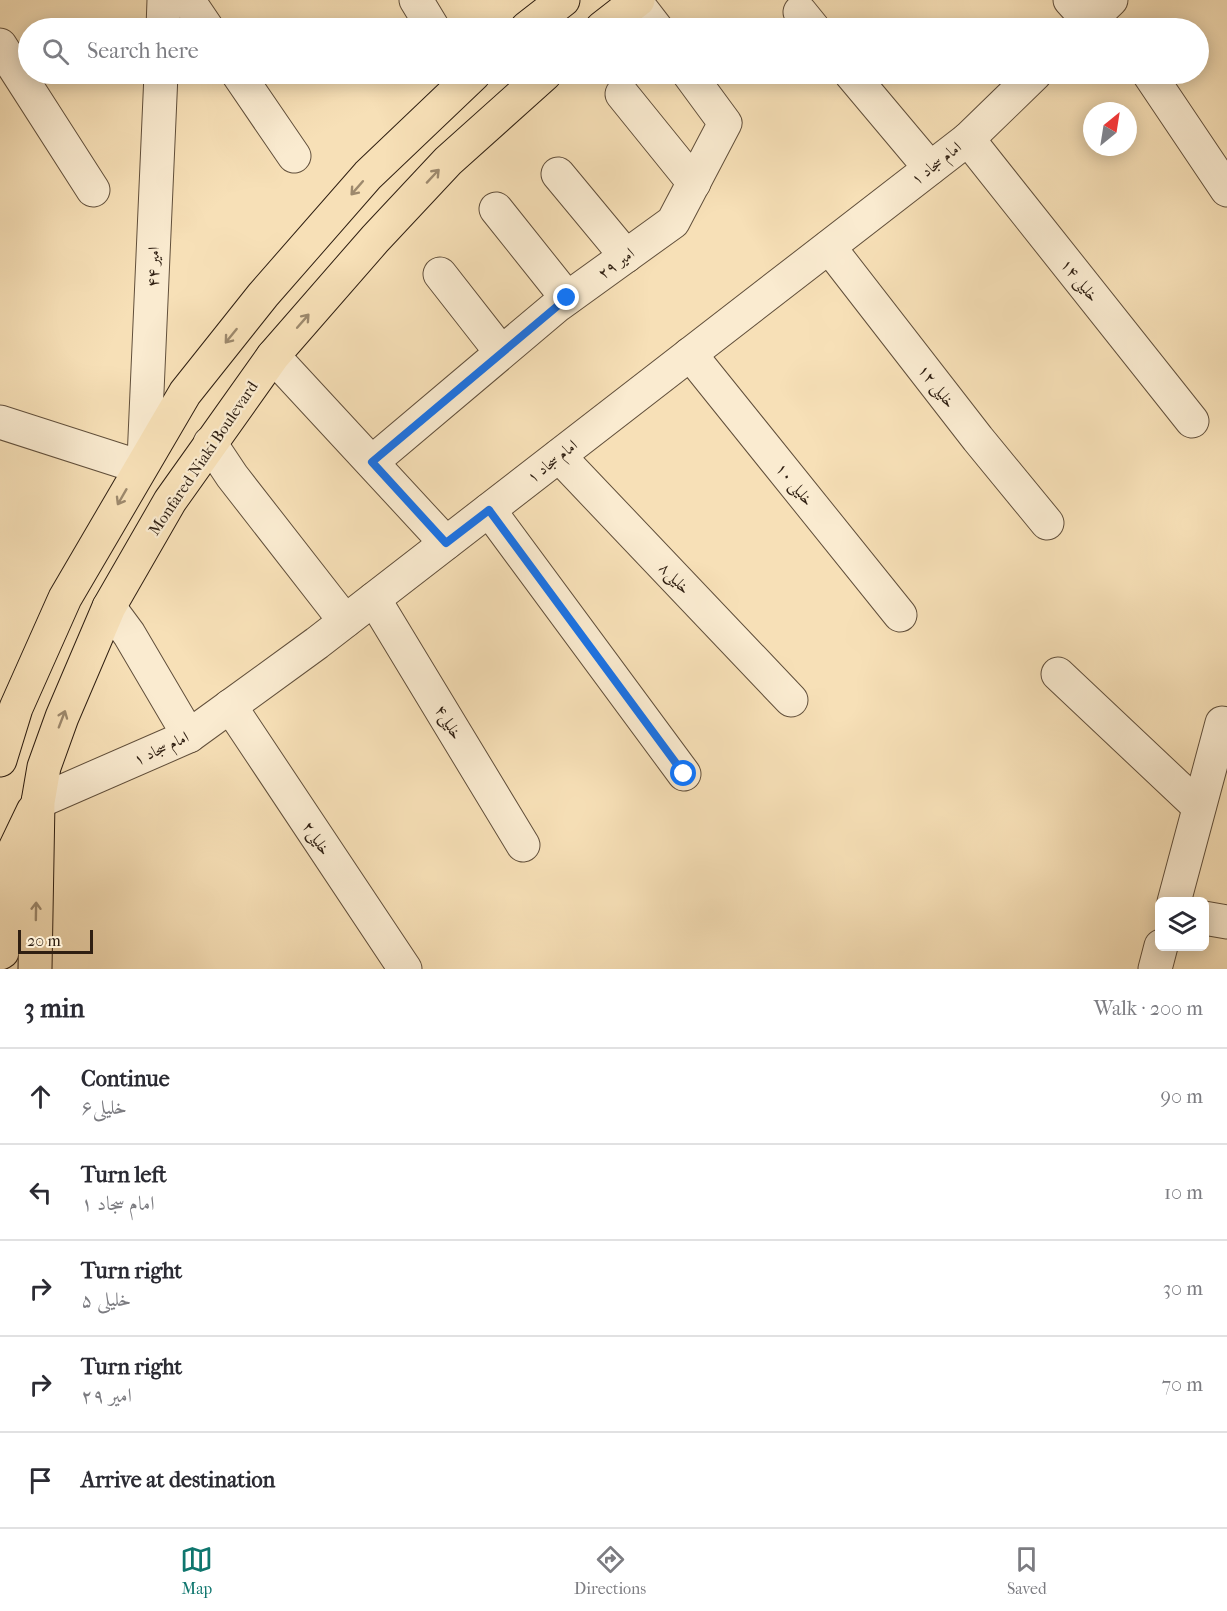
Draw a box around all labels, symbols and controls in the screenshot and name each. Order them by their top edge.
search box [18,18,1209,84]
icon: search [39,35,72,68]
text: Search here [87,38,199,64]
north arrow [1083,102,1137,156]
street label: امام سجاد ۱ [907,137,968,193]
one-way arrow [426,169,440,184]
one-way arrow [351,180,364,196]
street label: امیر ۲۹ [594,243,638,283]
street label: امیر ۴۴ [143,246,163,288]
street label: خلیلی ۱۴ [1055,255,1103,306]
route end [553,284,579,310]
one-way arrow [296,314,310,329]
one-way arrow [224,328,237,344]
street label: خلیلی ۱۲ [913,361,960,413]
street label: Monfared Niaki Boulevard [144,377,262,539]
street label: امام سجاد ۱ [523,435,584,491]
street label: خلیلی ۱۰ [770,459,818,510]
one-way arrow [116,488,127,506]
street label: خلیلی۸ [654,558,695,599]
street label: خلیلی۴ [430,701,467,744]
one-way arrow [57,710,68,729]
street label: امام سجاد ۱ [130,727,194,774]
route start [670,760,696,786]
street label: خلیلی۲ [297,817,335,860]
map controls [1155,897,1209,951]
button: layers [1155,897,1209,951]
one-way arrow [30,901,42,921]
scale bar [18,927,93,954]
text: 20 m [27,931,61,950]
text: 3 min [24,993,85,1024]
text: Walk · 200 m [1094,997,1203,1020]
text: Continue [81,1066,170,1092]
icon: ahead [24,1080,57,1113]
text: 90 m [1161,1085,1203,1108]
text: خلیلی۶ [81,1096,127,1119]
text: Turn left [81,1162,167,1188]
icon: left [24,1176,57,1209]
text: 10 m [1164,1181,1203,1204]
text: امام سجاد ۱ [81,1192,155,1215]
text: Turn right [81,1258,182,1284]
icon: right [24,1272,57,1305]
text: 30 m [1163,1277,1203,1300]
text: خلیلی ۵ [81,1288,131,1311]
text: Turn right [81,1354,182,1380]
icon: right [24,1368,57,1401]
text: 70 m [1161,1373,1203,1396]
text: امیر ۲۹ [81,1384,132,1407]
icon: arrive [24,1464,57,1497]
text: Arrive at destination [81,1467,275,1493]
tab: Map [180,1543,213,1598]
tab: Directions [574,1543,646,1598]
tab: Saved [1007,1543,1047,1598]

